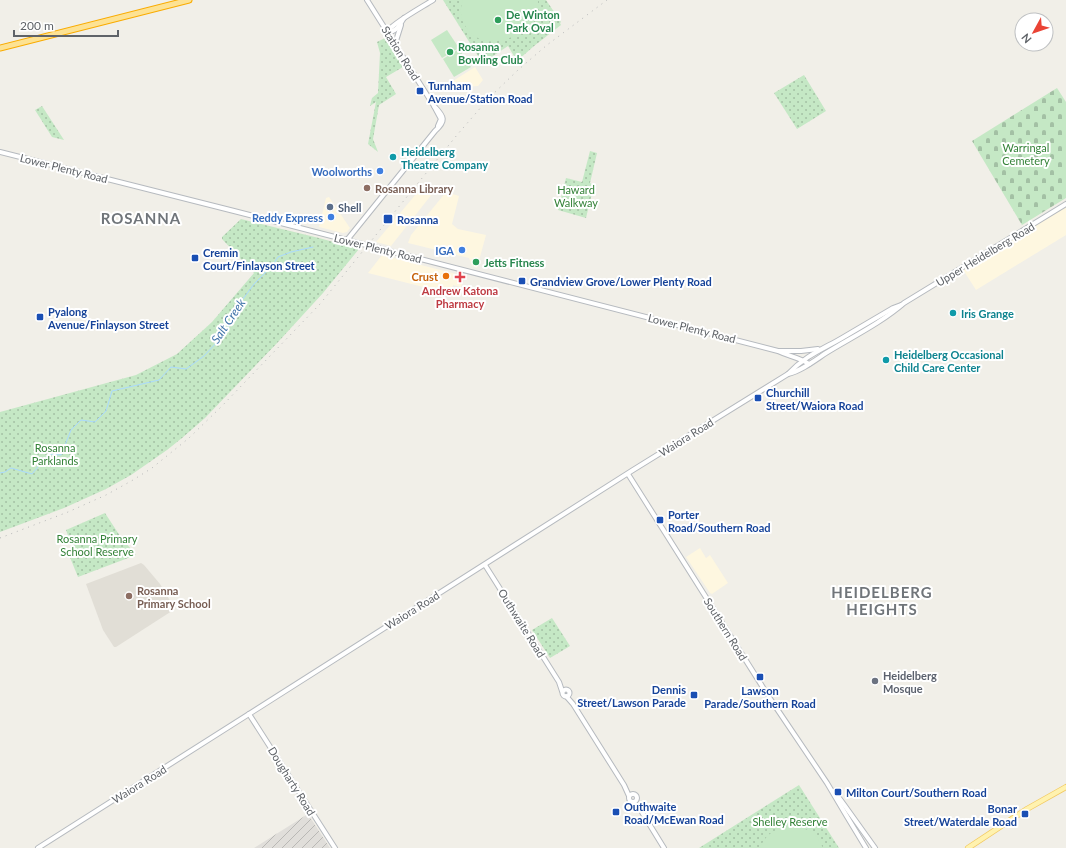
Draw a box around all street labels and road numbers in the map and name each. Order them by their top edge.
street label: Station Road [379,24,423,82]
street label: Lower Plenty Road [19,151,109,185]
street label: Upper Heidelberg Road [933,219,1037,289]
street label: Lower Plenty Road [333,231,423,265]
street label: Lower Plenty Road [647,311,737,345]
street label: Waiora Road [656,415,716,459]
street label: Outhwaite Road [496,586,548,660]
street label: Waiora Road [382,588,442,632]
street label: Southern Road [702,595,750,663]
street label: Dougharty Road [266,744,318,818]
street label: Waiora Road [109,762,169,806]

